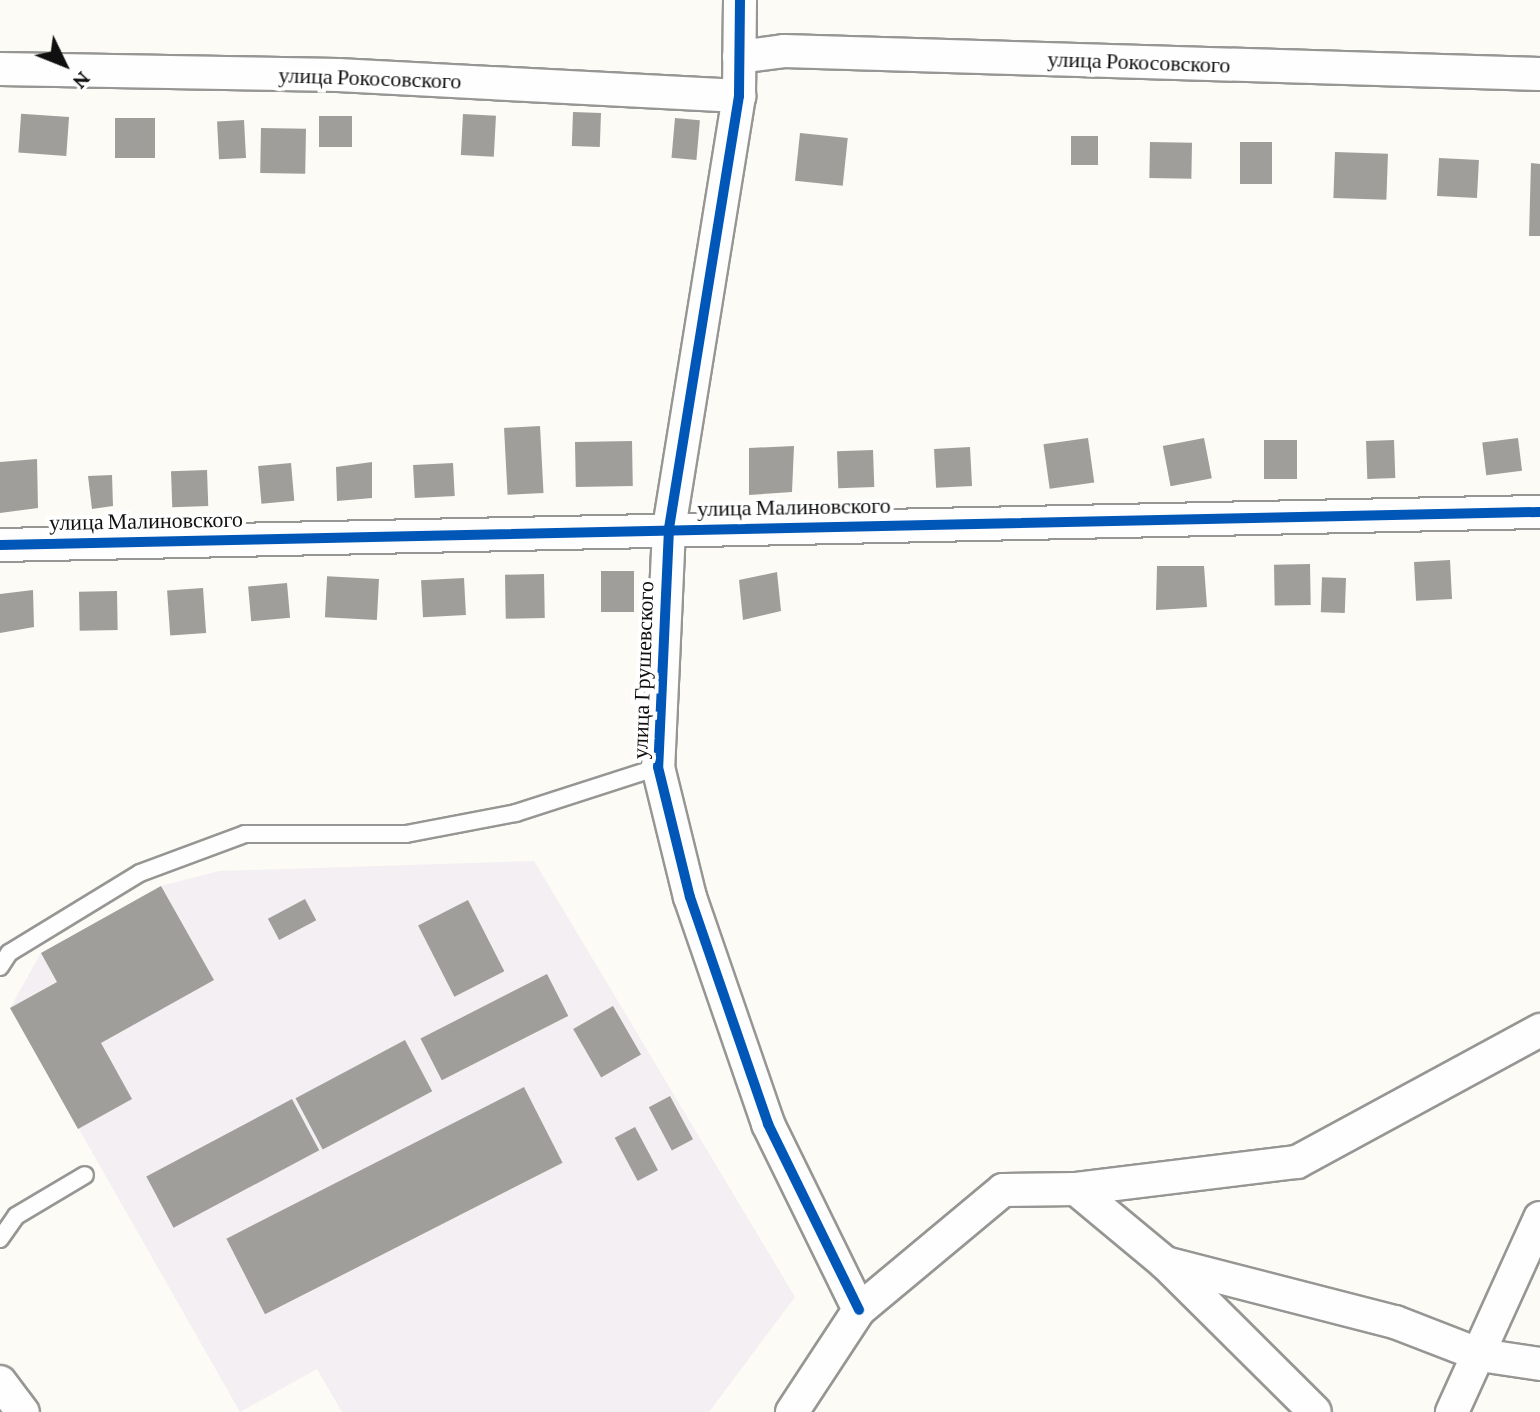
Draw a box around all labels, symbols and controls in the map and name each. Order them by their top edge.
north arrow [24,24,104,104]
street label: улица Рокосовского [1047,46,1231,78]
street label: улица Рокосовского [278,62,462,94]
text: N [68,67,96,95]
street label: улица Малиновского [697,492,891,522]
street label: улица Малиновского [49,506,243,536]
street label: улица Грушевского [627,580,659,760]

